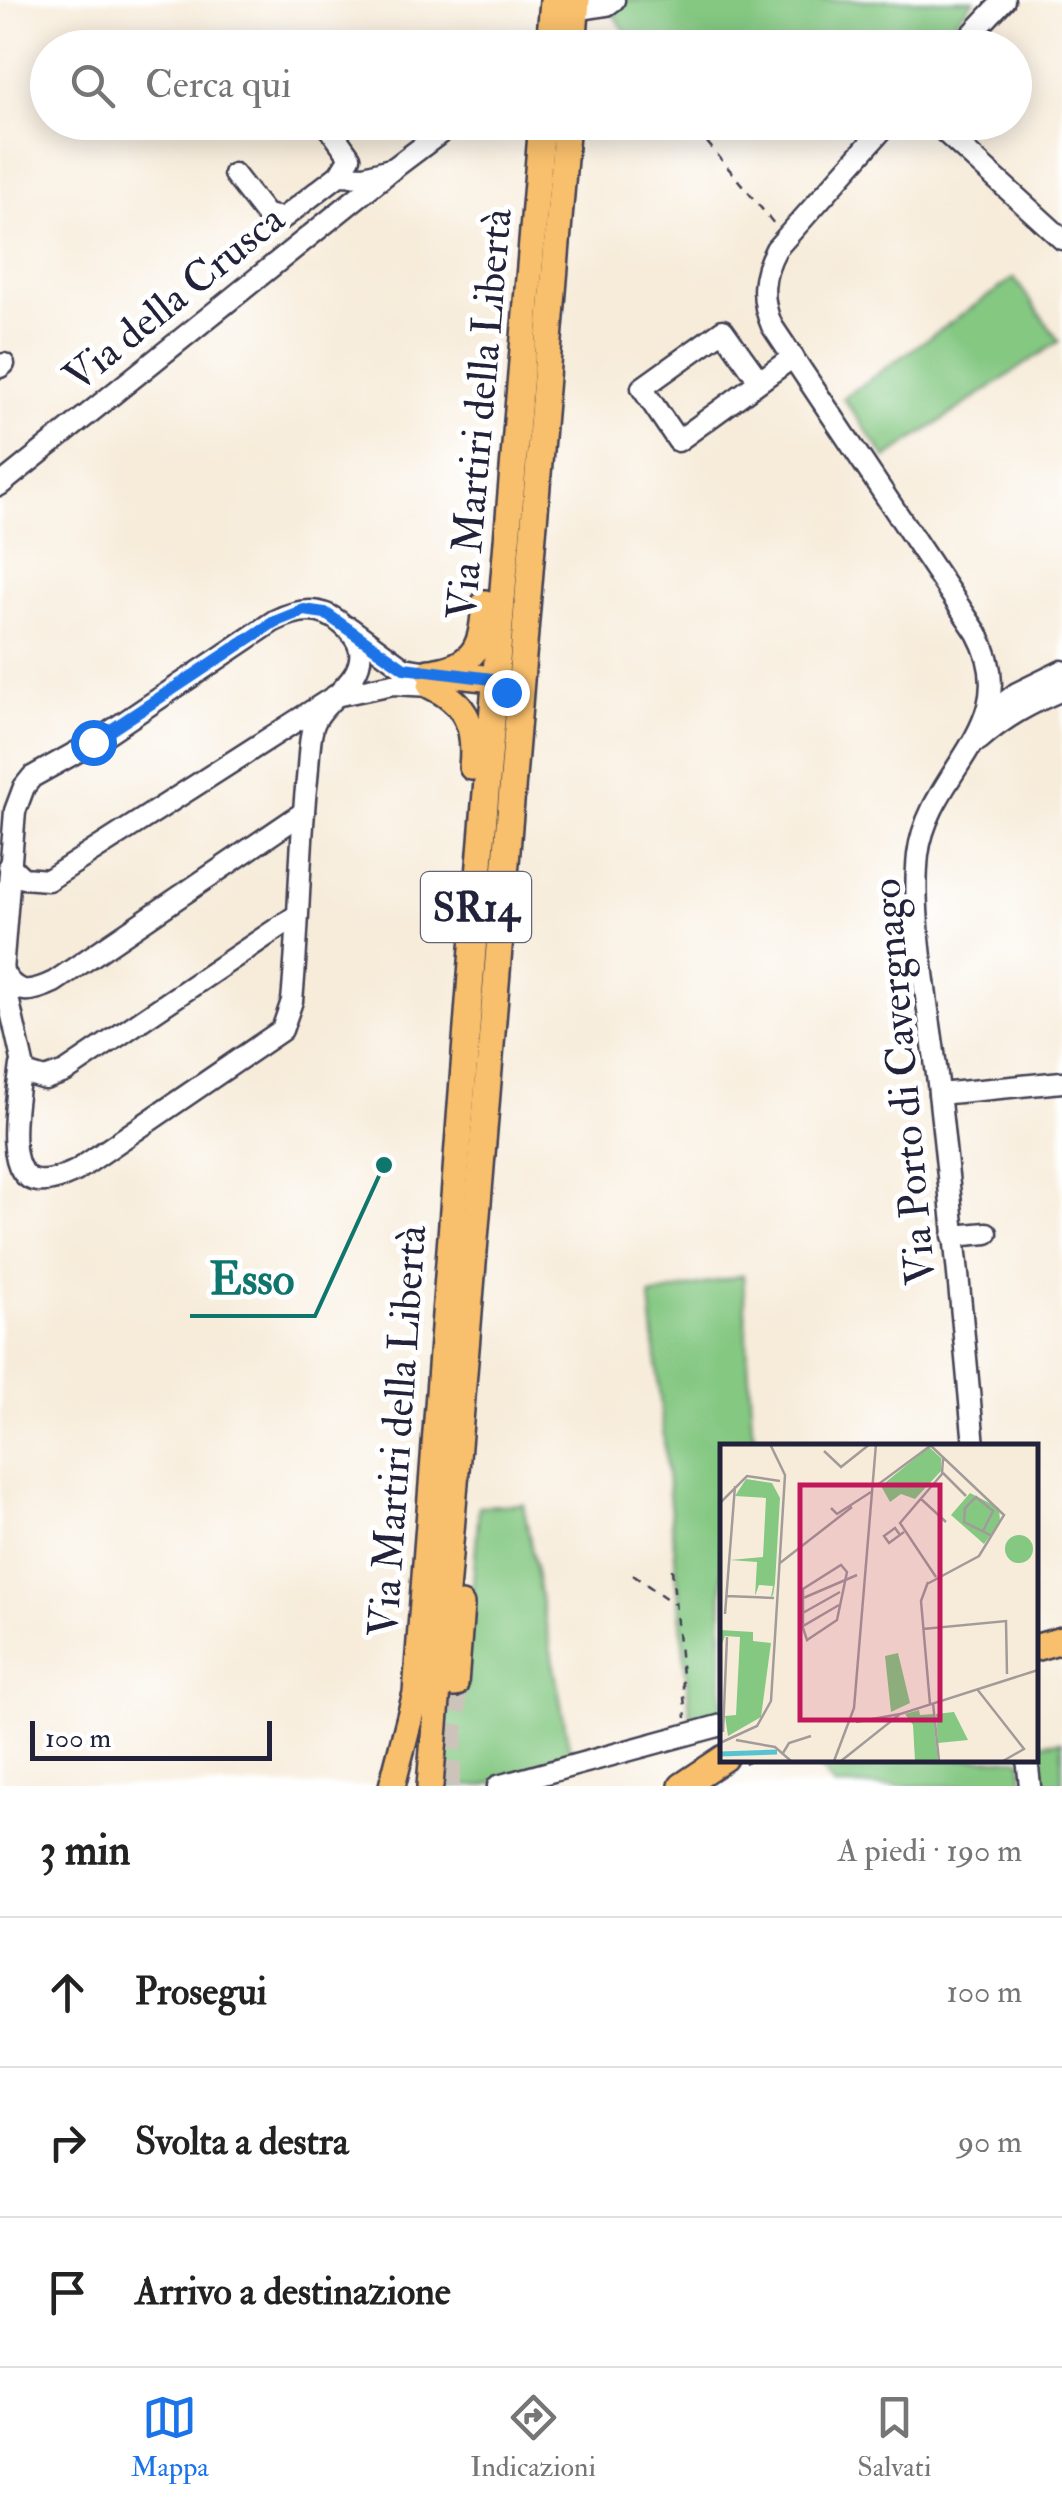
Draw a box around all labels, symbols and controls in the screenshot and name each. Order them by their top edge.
search box [30,30,1032,140]
icon: search [65,58,120,113]
text: Cerca qui [145,61,291,109]
street label: Via della Crusca [53,193,296,403]
street label: Via Martiri della Libertà [436,206,524,622]
route end [484,670,530,716]
route start [71,720,117,766]
road number: SR14 [421,872,531,942]
street label: Via Porto di Cavergnago [860,876,948,1287]
street label: Via Martiri della Libertà [358,1223,438,1639]
callout: Esso [190,1241,315,1316]
text: Esso [210,1252,294,1308]
inset map [720,1444,1037,1761]
scale bar [30,1716,272,1760]
text: 100 m [45,1721,111,1756]
text: 3 min [40,1825,130,1877]
text: A piedi · 190 m [837,1831,1022,1871]
icon: ahead [40,1965,95,2020]
text: Prosegui [135,1968,267,2016]
text: 100 m [946,1972,1022,2012]
icon: right [40,2115,95,2170]
text: Svolta a destra [135,2118,349,2166]
text: 90 m [958,2122,1022,2162]
icon: arrive [40,2265,95,2320]
text: Arrivo a destinazione [135,2268,451,2316]
tab: Mappa [131,2390,209,2485]
tab: Indicazioni [470,2390,596,2485]
tab: Salvati [857,2390,931,2485]

